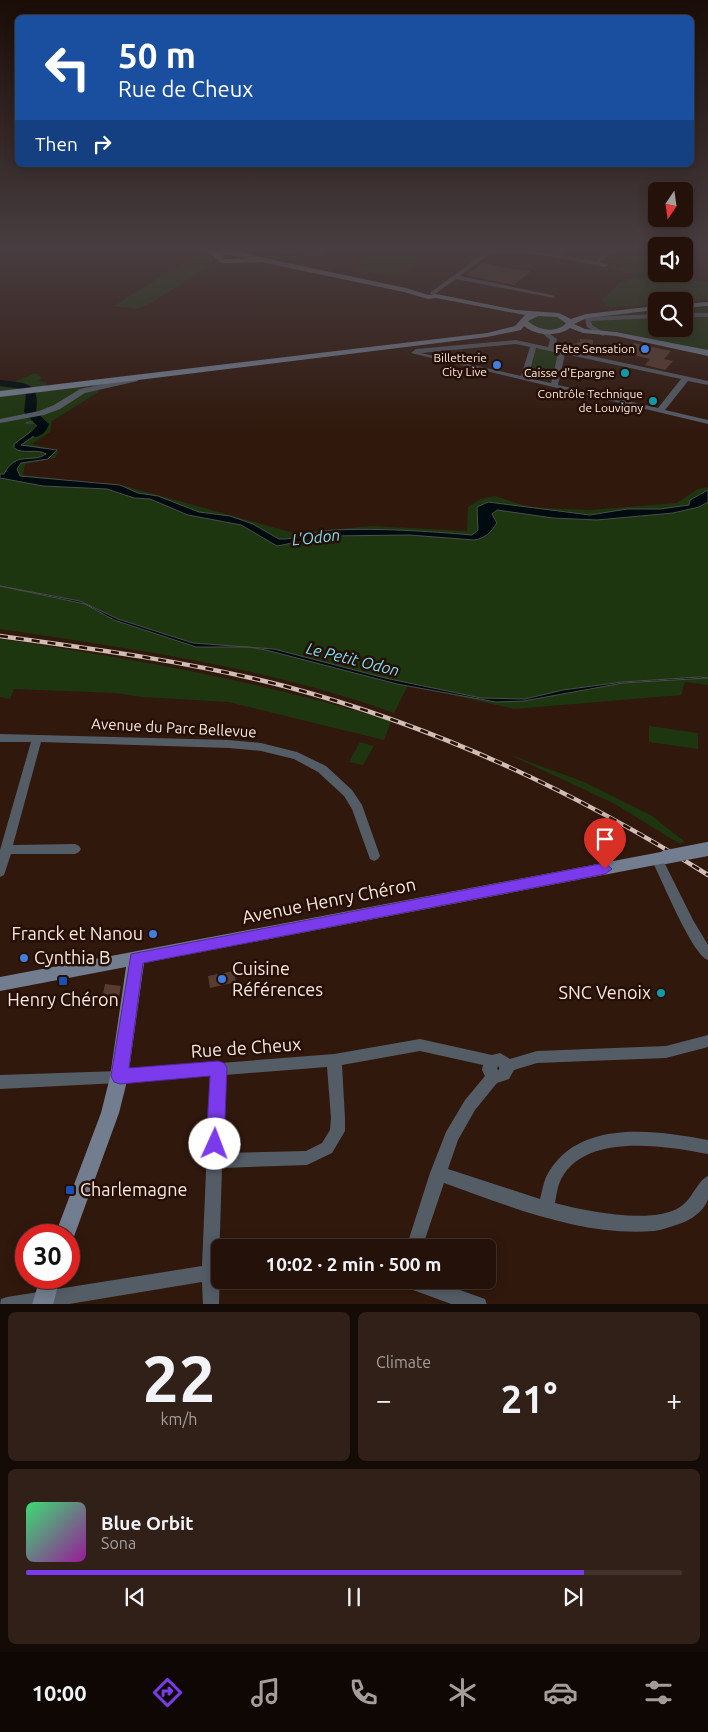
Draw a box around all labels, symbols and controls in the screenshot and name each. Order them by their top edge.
icon: left [35,35,100,100]
text: 50 m [118,35,196,75]
text: Rue de Cheux [118,76,253,101]
icon: right [88,130,116,158]
text: Then [35,133,78,155]
north arrow [648,182,692,228]
map controls [648,182,693,337]
button: sound [648,237,693,282]
button: search [648,292,693,337]
place label: Fête Sensation [555,342,635,355]
marker: Fête Sensation [639,343,651,355]
place label: Billetterie City Live [433,351,487,378]
marker: Billetterie City Live [491,359,503,371]
place label: Caisse d'Epargne [524,366,615,379]
marker: Caisse d'Epargne [619,367,631,379]
place label: Contrôle Technique de Louvigny [538,387,643,414]
marker: Contrôle Technique de Louvigny [647,395,659,407]
water label: L'Odon [291,526,341,548]
water label: Le Petit Odon [305,639,401,679]
street label: Avenue du Parc Bellevue [91,715,257,740]
pin [584,818,626,869]
icon: arrive [591,825,619,853]
street label: Avenue Henry Chéron [240,873,417,927]
place label: Franck et Nanou [12,923,143,943]
marker: Franck et Nanou [147,928,159,940]
place label: Cynthia B [34,947,111,967]
marker: Cynthia B [18,952,30,964]
place label: Cuisine Références [232,958,323,999]
marker: Cuisine Références [216,973,228,985]
marker: Henry Chéron [57,975,69,987]
place label: SNC Venoix [559,982,651,1002]
marker: SNC Venoix [655,987,667,999]
place label: Henry Chéron [7,989,119,1009]
street label: Rue de Cheux [190,1033,302,1061]
position arrow [188,1117,240,1169]
place label: Charlemagne [80,1179,187,1199]
marker: Charlemagne [64,1184,76,1196]
speed limit sign: 30 [15,1224,80,1289]
text: 10:02 · 2 min · 500 m [266,1253,441,1275]
text: 22 [142,1341,216,1414]
text: Climate [376,1353,431,1371]
text: 21° [501,1378,557,1420]
text: − [376,1384,392,1415]
text: + [666,1384,682,1415]
text: km/h [161,1410,197,1428]
text: Blue Orbit [101,1512,194,1534]
text: Sona [101,1534,136,1552]
icon: previous [121,1583,149,1611]
icon: pause [340,1583,368,1611]
icon: next [559,1583,587,1611]
icon: directions [150,1675,185,1710]
icon: music [248,1675,283,1710]
icon: phone [346,1675,381,1710]
icon: climate [445,1675,480,1710]
icon: car [543,1675,578,1710]
icon: filters [641,1675,676,1710]
text: 10:00 [32,1680,87,1705]

